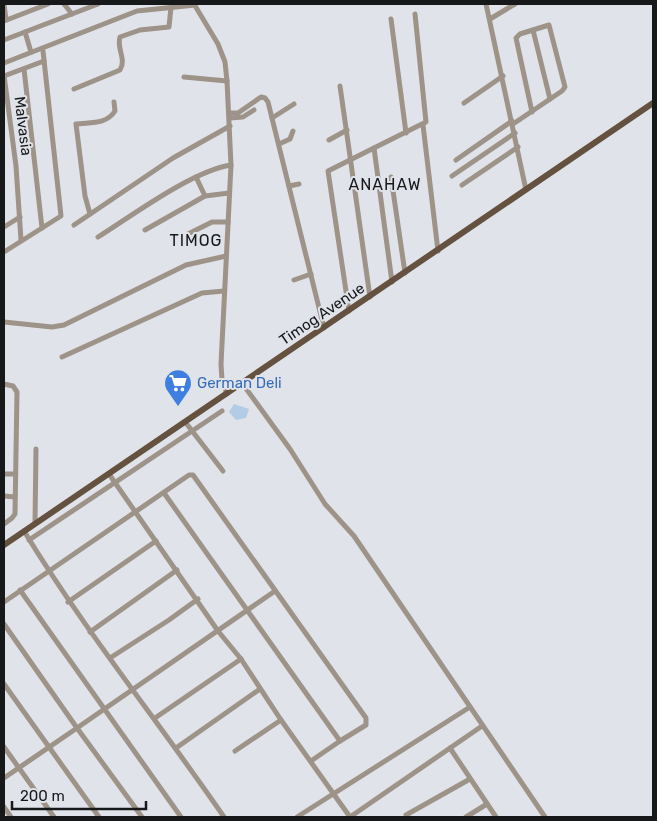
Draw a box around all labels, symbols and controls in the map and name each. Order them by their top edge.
street label: Malvasia [10,95,36,157]
district label: ANAHAW [348,175,422,194]
district label: TIMOG [169,231,223,250]
street label: Timog Avenue [276,279,368,349]
supermarket icon: German Deli [163,368,193,407]
place label: German Deli [197,374,282,392]
scale bar [12,778,146,810]
text: 200 m [20,787,65,805]

